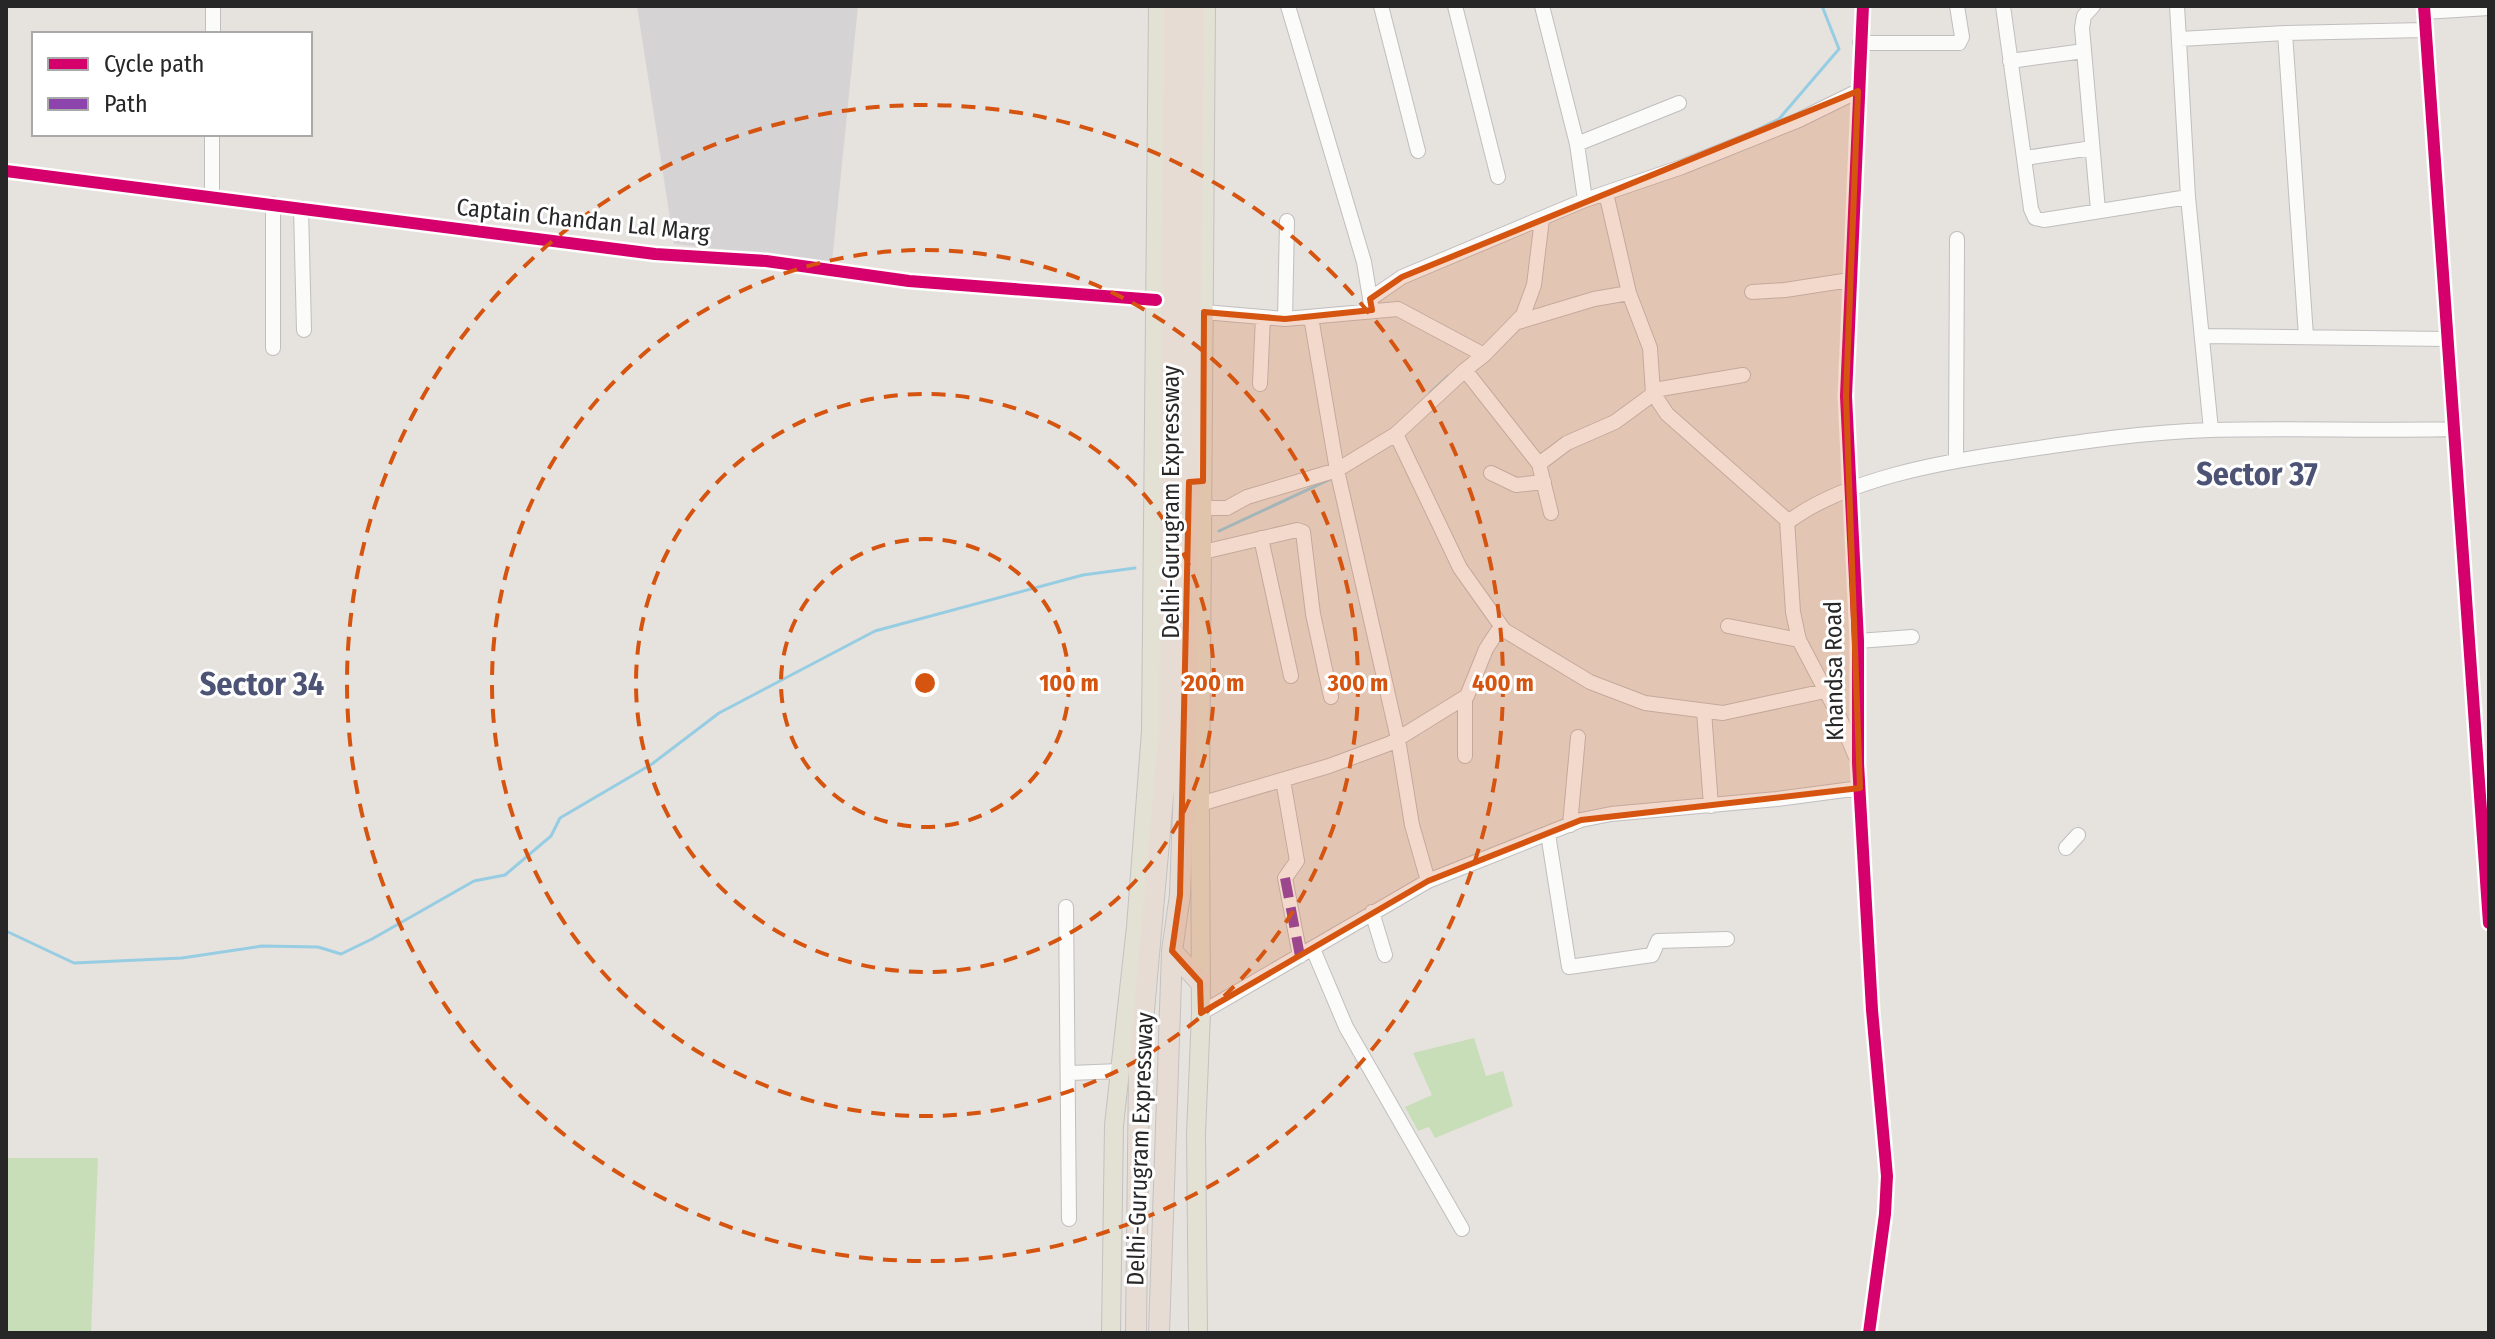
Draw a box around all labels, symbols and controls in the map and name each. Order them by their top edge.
legend [32,32,312,136]
text: Cycle path [104,50,204,78]
text: Path [104,90,148,118]
street label: Captain Chandan Lal Marg [455,193,712,247]
street label: Delhi-Gurugram Expressway [1157,365,1185,639]
district label: Sector 37 [2196,455,2318,493]
street label: Khandsa Road [1819,601,1849,741]
district label: Sector 34 [200,665,324,703]
centre of rings [911,669,939,697]
text: 100 m [1039,669,1099,697]
text: 200 m [1183,669,1244,697]
text: 300 m [1327,669,1388,697]
text: 400 m [1472,669,1534,697]
street label: Delhi-Gurugram Expressway [1121,1012,1159,1286]

